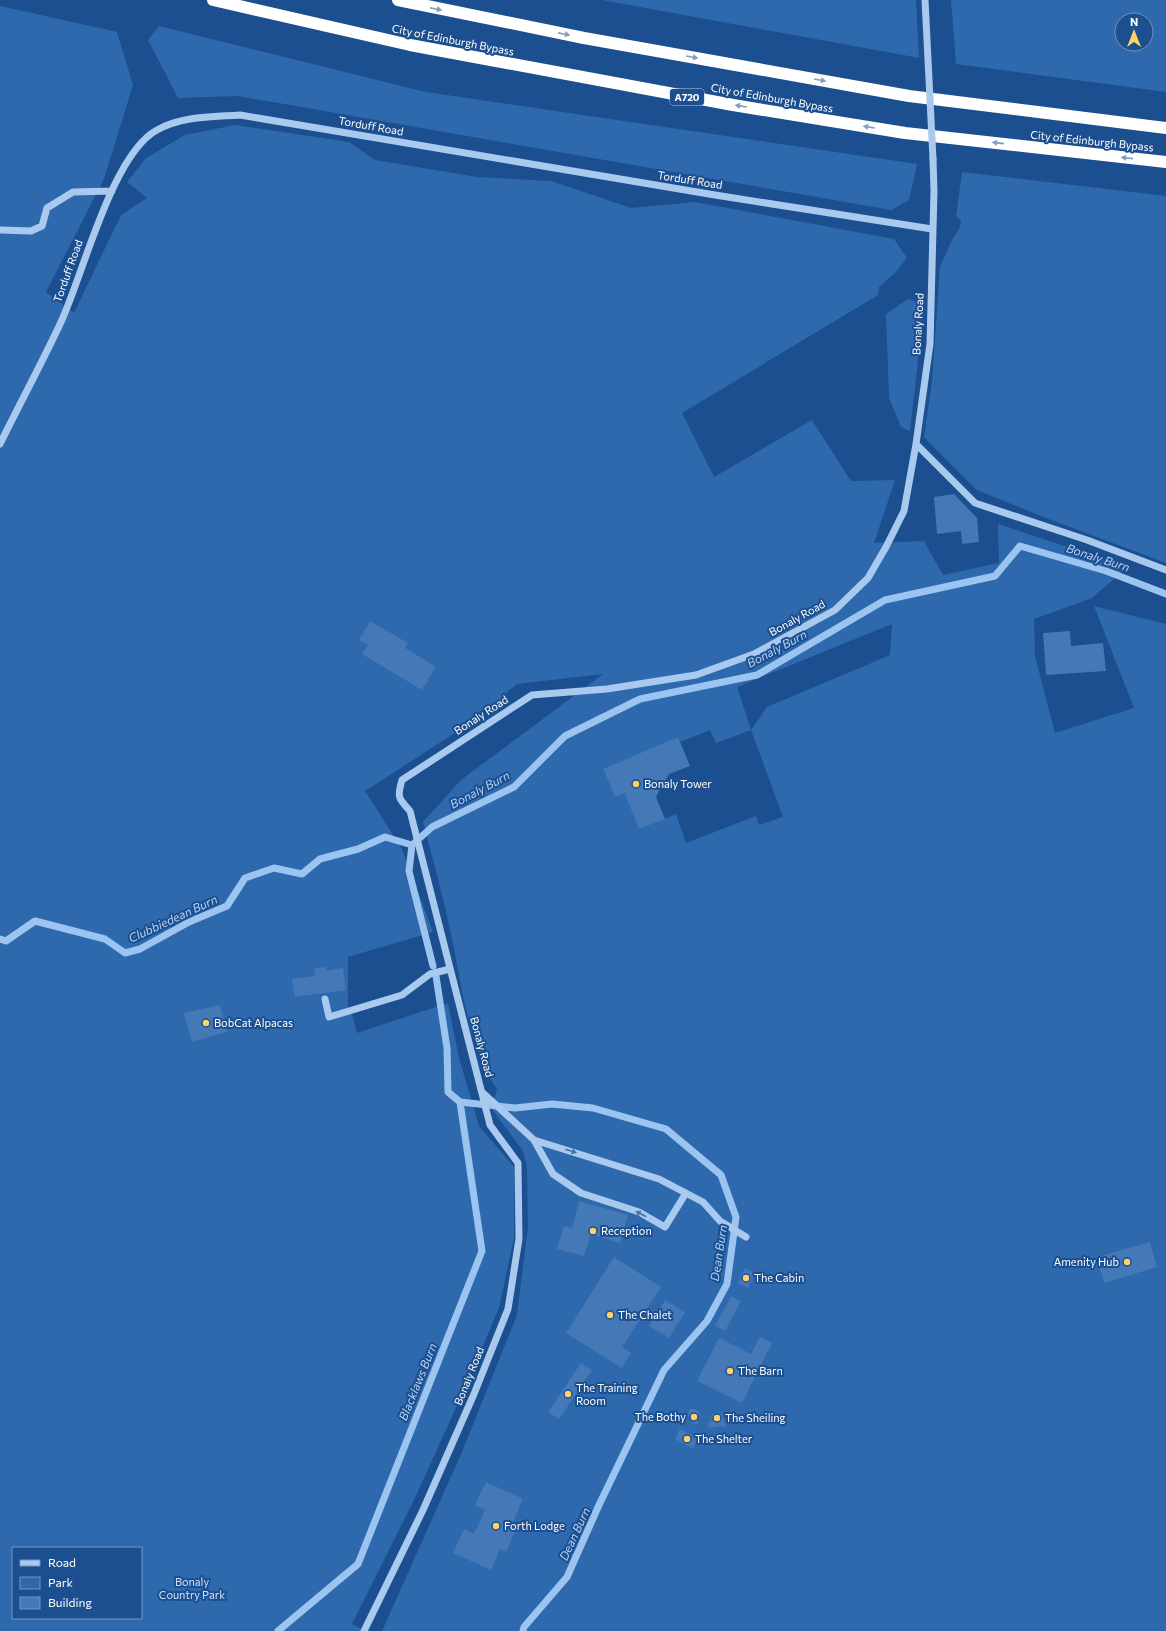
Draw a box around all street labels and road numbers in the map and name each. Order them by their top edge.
street label: City of Edinburgh Bypass [391,21,515,58]
street label: City of Edinburgh Bypass [710,80,834,115]
road number: A720 [670,89,704,105]
street label: Torduff Road [338,113,405,138]
street label: City of Edinburgh Bypass [1030,128,1154,153]
street label: Torduff Road [657,168,724,191]
street label: Torduff Road [50,238,85,304]
street label: Bonaly Road [909,293,926,355]
street label: Bonaly Road [766,597,827,638]
street label: Bonaly Road [451,692,510,737]
street label: Bonaly Road [468,1015,497,1079]
street label: Bonaly Road [451,1345,486,1407]

